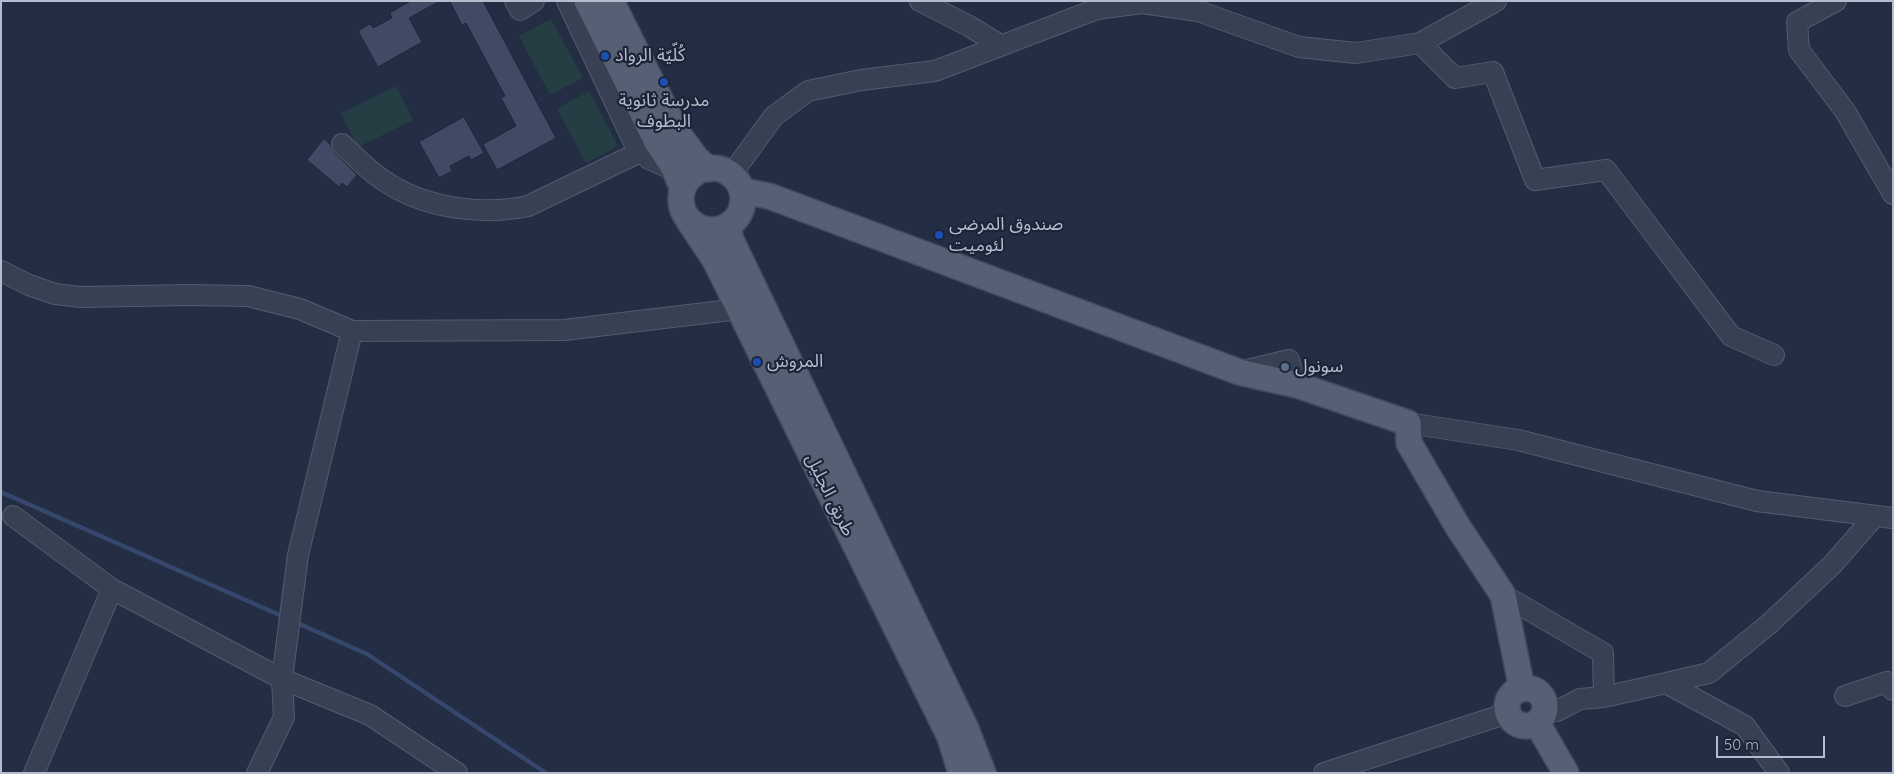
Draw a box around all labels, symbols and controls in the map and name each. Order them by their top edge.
place label: كُلّيّة الرواد [615,45,685,67]
marker: كُلّيّة الرواد [599,50,611,62]
marker: مدرسة ثانوية البطوف [658,76,670,88]
place label: مدرسة ثانوية البطوف [619,90,709,132]
place label: صندوق المرضى لئوميت [949,214,1063,256]
marker: صندوق المرضى لئوميت [933,229,945,241]
place label: المروش [767,351,823,373]
marker: المروش [751,356,763,368]
place label: سونول [1295,356,1343,378]
marker: سونول [1279,361,1291,373]
street label: طريق الجليل [801,450,859,540]
scale bar [1719,726,1828,758]
text: 50 m [1724,735,1759,754]

